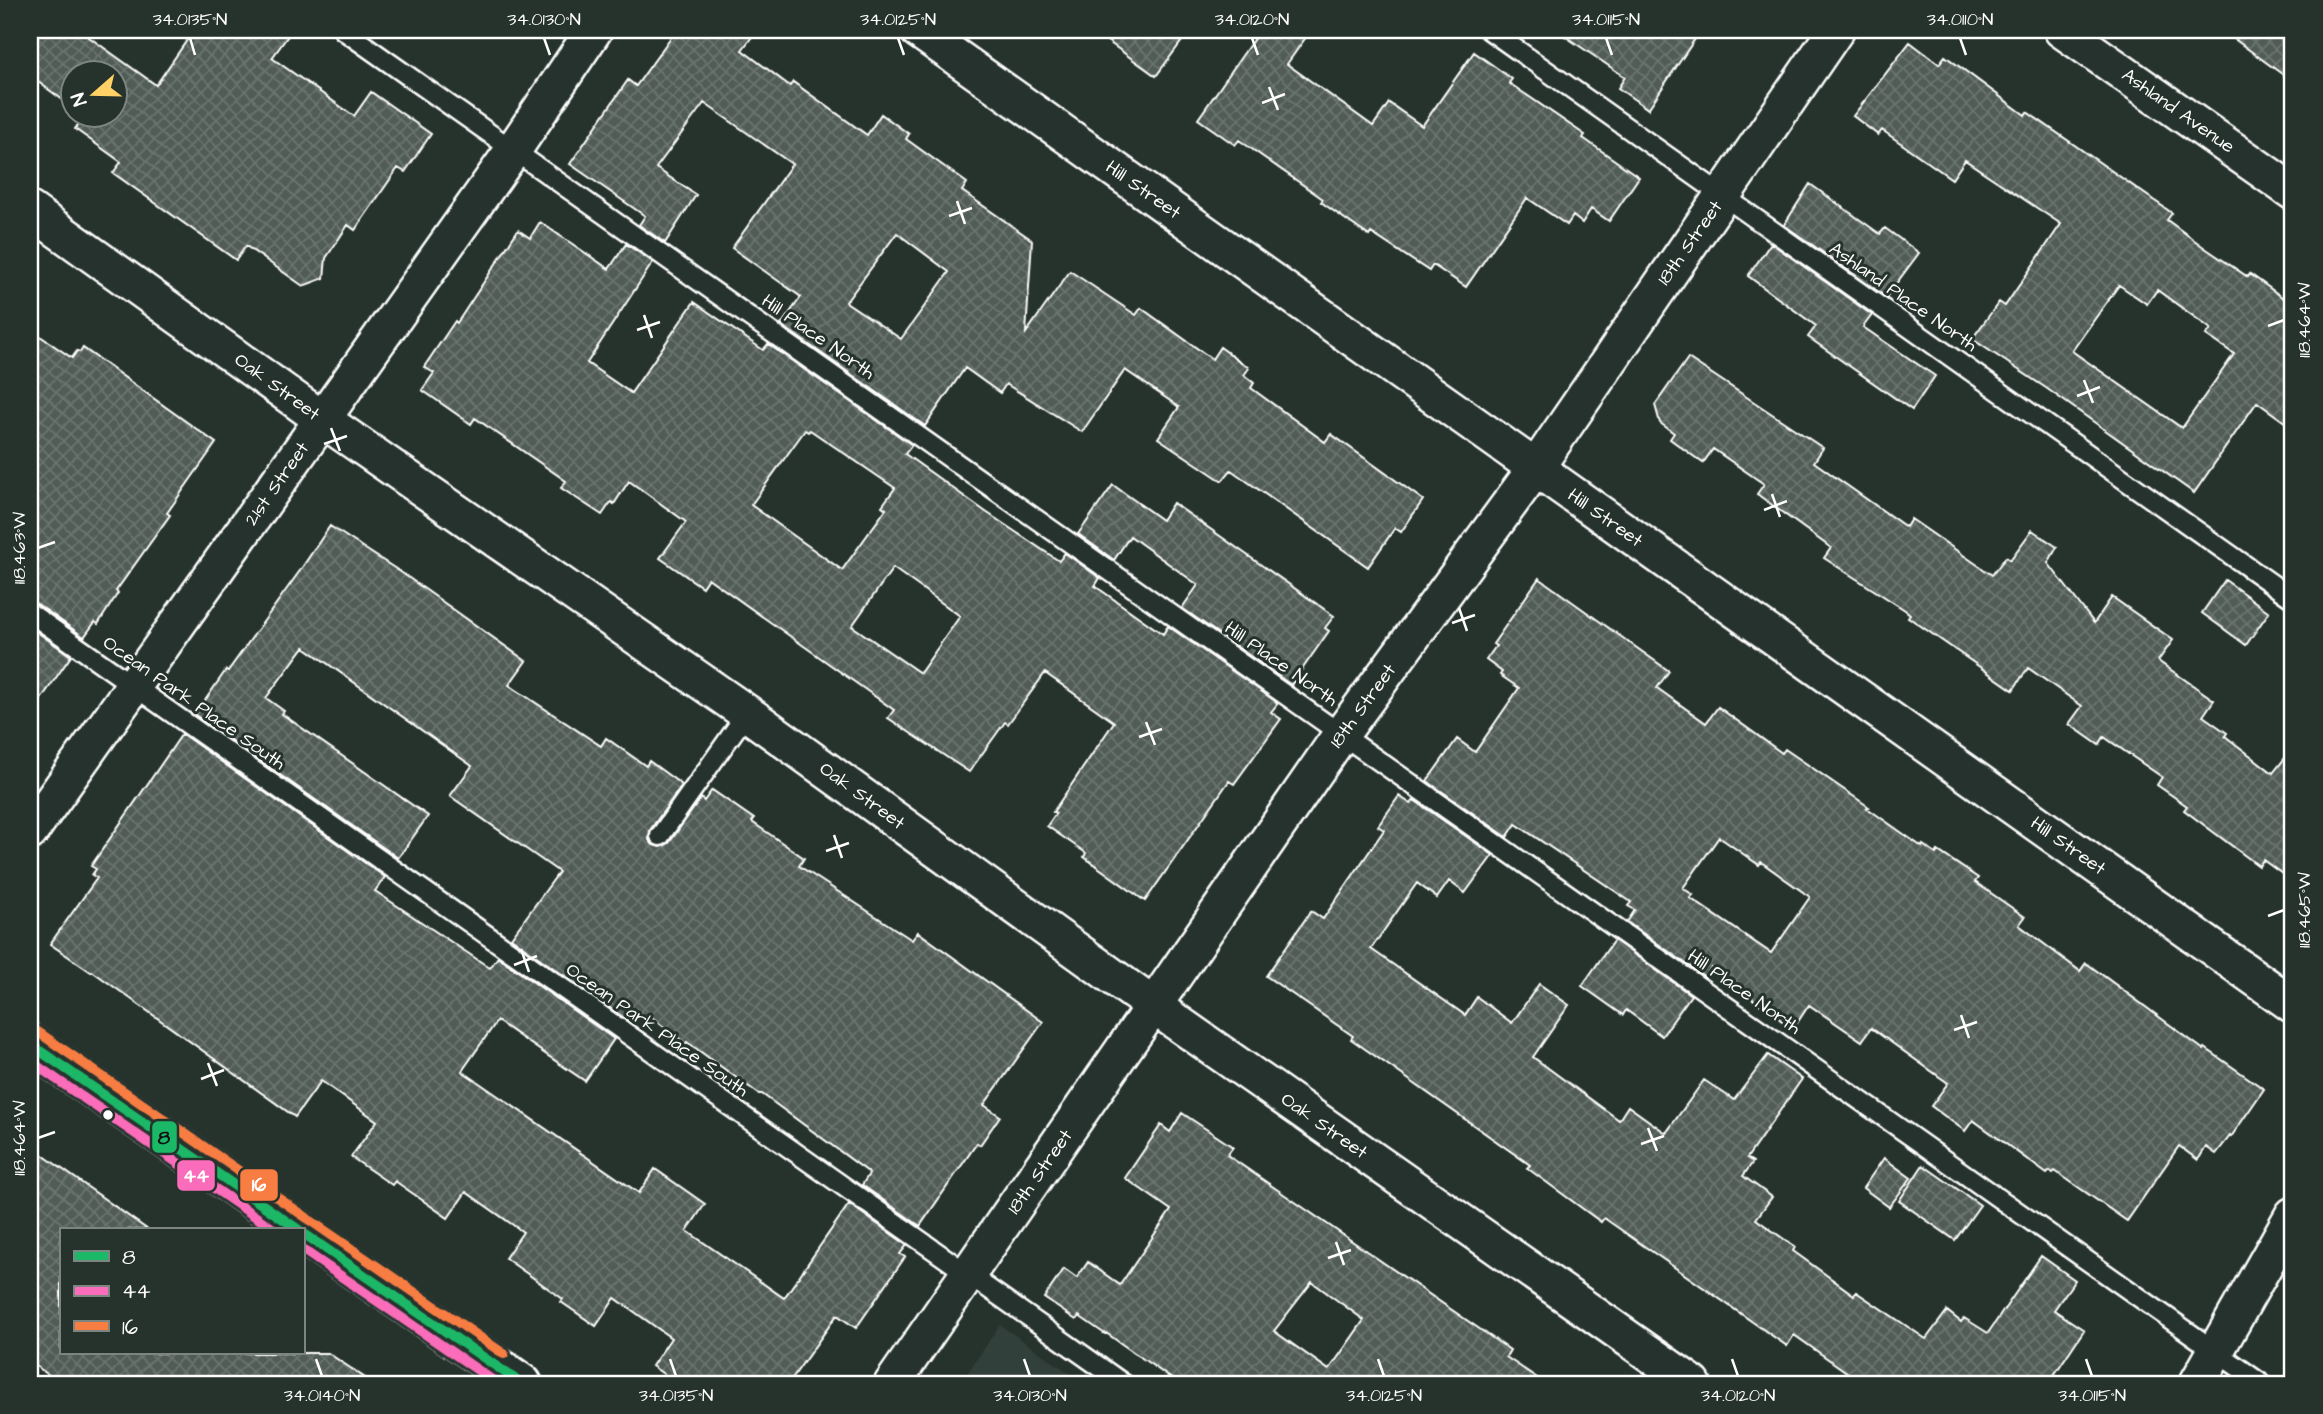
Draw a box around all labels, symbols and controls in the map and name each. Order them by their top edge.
text: 34.0135°N [153,7,227,32]
text: 34.0130°N [507,7,581,32]
text: 34.0125°N [860,7,936,32]
text: 34.0120°N [1215,7,1289,32]
text: 34.0115°N [1572,7,1640,32]
text: 34.0110°N [1927,7,1993,32]
north arrow [60,60,130,130]
street label: Ashland Avenue [2116,62,2240,160]
text: N [65,89,94,110]
street label: Hill Street [1100,154,1186,226]
street label: 18th Street [1651,195,1729,291]
street label: Ashland Place North [1823,236,1983,359]
text: 118.464°W [2292,282,2317,358]
street label: Hill Place North [756,288,881,386]
street label: Oak Street [228,347,326,428]
street label: 21st Street [238,436,316,531]
street label: Hill Street [1562,482,1648,554]
text: 118.463°W [7,512,32,584]
street label: Hill Place North [1219,615,1344,713]
street label: Ocean Park Place South [97,630,291,777]
street label: 18th Street [1323,658,1403,754]
street label: Oak Street [813,756,911,837]
street label: Hill Street [2025,810,2111,882]
text: 118.465°W [2292,872,2317,948]
street label: Hill Place North [1682,943,1807,1041]
street label: Ocean Park Place South [560,957,754,1104]
street label: Oak Street [1275,1086,1373,1166]
text: 118.464°W [7,1100,32,1176]
unlabelled marker [101,1108,115,1122]
line badge: 8 [151,1120,178,1154]
street label: 18th Street [1001,1124,1079,1220]
text: 8 [158,1125,171,1152]
line badge: 44 [176,1159,216,1192]
text: 44 [183,1163,209,1190]
line badge: 16 [239,1168,279,1202]
text: 16 [252,1172,266,1199]
legend [60,1228,304,1354]
text: 8 [122,1243,136,1272]
text: 44 [122,1277,151,1306]
text: 16 [122,1313,138,1342]
text: 34.0140°N [284,1383,360,1408]
text: 34.0135°N [639,1383,713,1408]
text: 34.0130°N [993,1383,1067,1408]
text: 34.0125°N [1346,1383,1422,1408]
text: 34.0120°N [1701,1383,1775,1408]
text: 34.0115°N [2058,1383,2126,1408]

